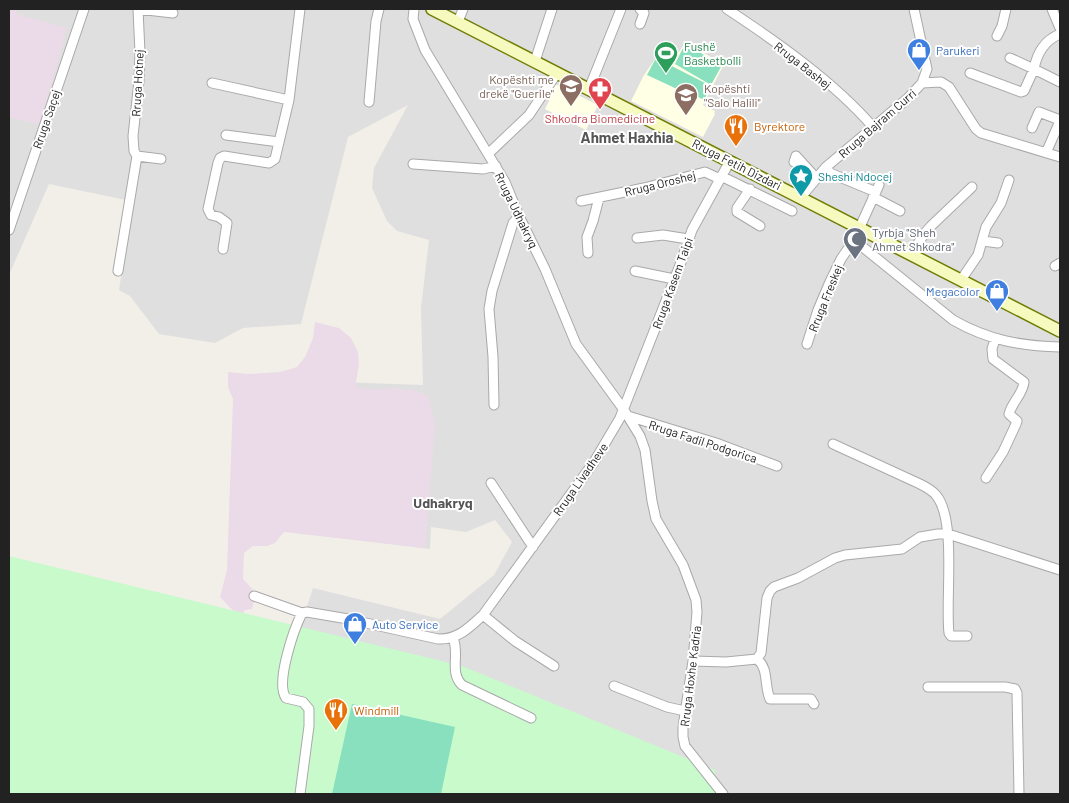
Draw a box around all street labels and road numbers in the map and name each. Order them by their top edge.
street label: Rruga Bashej [772,38,834,92]
street label: Rruga Hotnej [128,49,146,117]
street label: Rruga Bajram Curri [835,86,919,160]
street label: Rruga Saçej [29,87,63,150]
street label: Rruga Fetih Dizdari [690,136,784,192]
street label: Rruga Oroshej [623,167,697,199]
street label: Rruga Udhakryq [493,170,541,250]
street label: Rruga Kasem Taipi [649,235,695,331]
street label: Rruga Freskej [805,262,845,334]
street label: Rruga Fadil Podgorica [647,417,759,465]
street label: Rruga Livadheve [550,440,610,518]
street label: Rruga Hoxhe Kadria [677,625,703,727]

